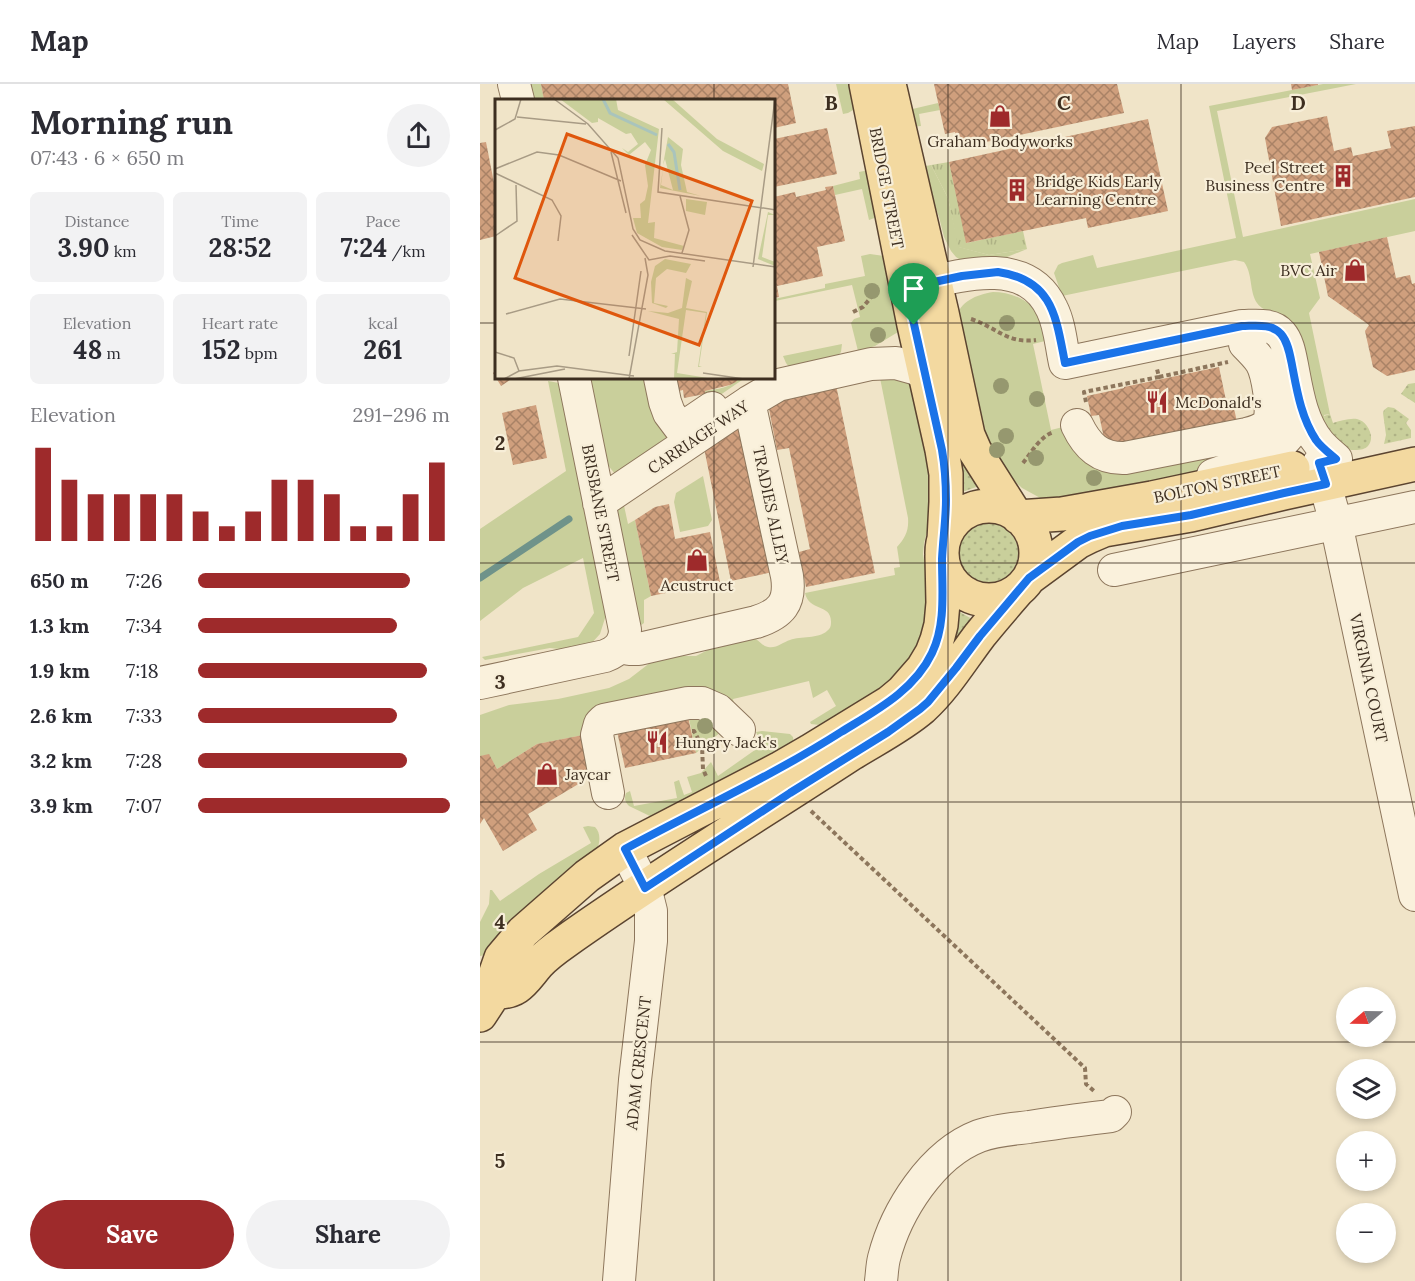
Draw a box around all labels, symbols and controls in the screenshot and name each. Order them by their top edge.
text: Map [30,23,89,59]
text: Map [1156,28,1199,55]
text: Layers [1232,28,1296,55]
text: Share [1329,28,1385,55]
text: B [824,90,838,115]
text: C [1057,90,1071,115]
text: D [1290,90,1306,115]
inset map [495,99,776,380]
text: Morning run [30,101,233,143]
shop icon: Graham Bodyworks [987,103,1013,129]
button: share [387,104,450,167]
street label: BRIDGE STREET [865,126,909,250]
place label: Graham Bodyworks [927,131,1073,151]
text: 07:43 · 6 × 650 m [30,145,184,170]
place label: Peel Street Business Centre [1205,157,1326,195]
building icon: Peel Street Business Centre [1330,163,1356,189]
place label: Bridge Kids Early Learning Centre [1035,171,1162,209]
building icon: Bridge Kids Early Learning Centre [1004,177,1030,203]
text: Distance [64,211,130,231]
text: Time [221,211,259,231]
text: Pace [366,211,400,231]
text: 3.90 [57,231,110,264]
text: 28:52 [208,231,272,264]
text: 7:24 [341,231,387,264]
text: km [110,241,137,261]
text: /km [387,241,425,261]
shop icon: BVC Air [1342,257,1368,283]
place label: BVC Air [1280,260,1337,280]
pin [888,263,939,325]
icon: arrive [897,272,930,305]
text: Elevation [63,313,131,333]
text: Heart rate [202,313,278,333]
text: kcal [368,313,398,333]
text: 48 [73,333,102,366]
text: 152 [202,333,241,366]
text: 261 [363,333,403,366]
text: m [102,343,121,363]
text: bpm [241,343,278,363]
restaurant icon: McDonald's [1144,389,1170,415]
place label: McDonald's [1175,392,1262,412]
street label: CARRIAGE WAY [644,395,753,478]
text: Elevation [30,402,116,427]
text: 291–296 m [353,402,450,427]
text: 2 [495,430,505,455]
street label: BRISBANE STREET [578,443,624,583]
street label: TRADIES ALLEY [749,444,793,567]
street label: BOLTON STREET [1152,461,1282,507]
shop icon: Acustruct [684,547,710,573]
text: 650 m [30,568,89,593]
text: 7:26 [126,568,163,593]
place label: Acustruct [660,575,734,595]
street label: VIRGINIA COURT [1345,611,1392,744]
text: 1.3 km [30,613,90,638]
text: 7:34 [126,613,162,638]
text: 1.9 km [30,658,90,683]
text: 7:18 [126,658,159,683]
text: 3 [494,669,506,694]
text: 2.6 km [30,703,92,728]
text: 7:33 [126,703,163,728]
restaurant icon: Hungry Jack's [644,729,670,755]
place label: Hungry Jack's [675,732,777,752]
text: 3.2 km [30,748,92,773]
text: 7:28 [126,748,162,773]
shop icon: Jaycar [534,761,560,787]
place label: Jaycar [564,764,611,784]
text: 3.9 km [30,793,93,818]
text: 7:07 [126,793,161,818]
text: 4 [495,909,506,934]
north arrow [1336,987,1396,1047]
map controls [1336,987,1396,1263]
street label: ADAM CRESCENT [621,995,655,1132]
button: layers [1336,1059,1396,1119]
button: + [1336,1131,1396,1191]
text: 5 [495,1148,506,1173]
button: Save [30,1200,234,1269]
button: Share [246,1200,450,1269]
button: − [1336,1203,1396,1263]

